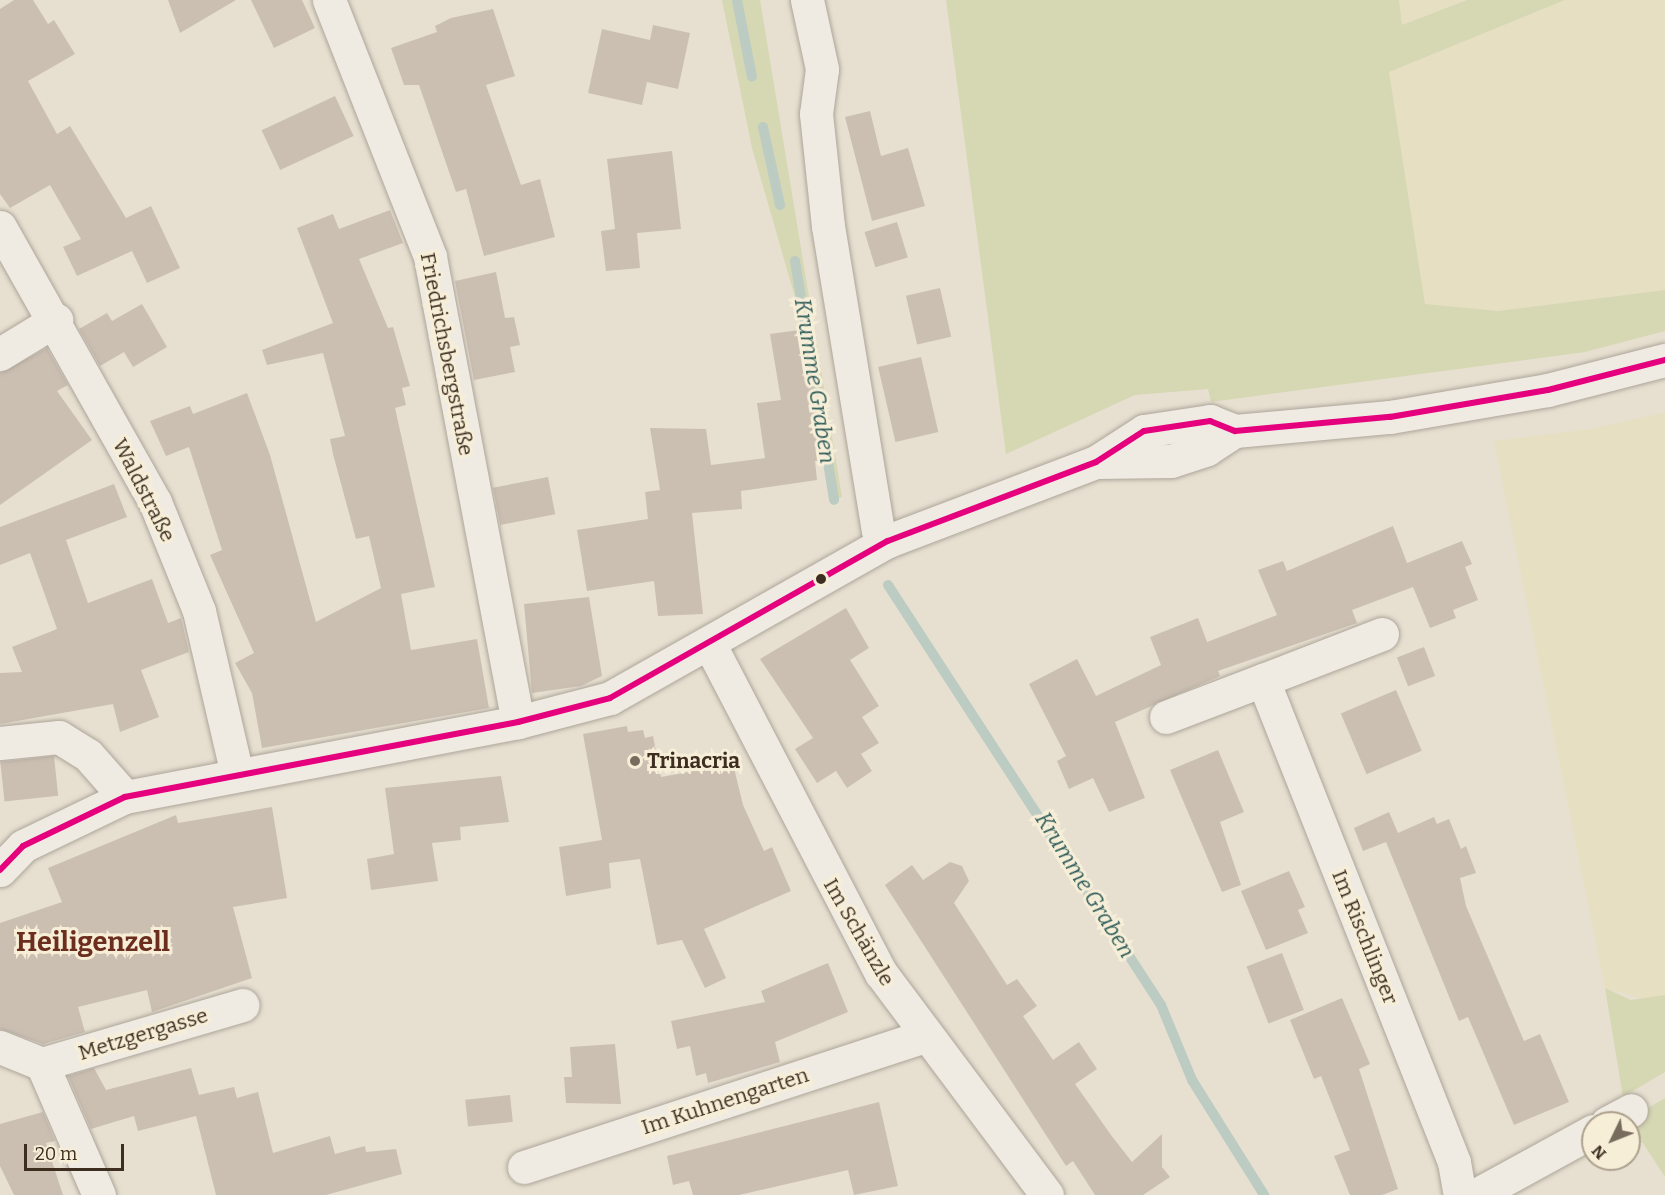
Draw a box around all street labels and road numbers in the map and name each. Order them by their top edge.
street label: Friedrichsbergstraße [415,250,479,458]
street label: Waldstraße [107,434,181,546]
street label: Im Rischlinger [1327,866,1403,1008]
street label: Im Schänzle [818,874,900,990]
street label: Metzgergasse [75,1002,211,1066]
street label: Im Kuhnengarten [638,1062,812,1140]

